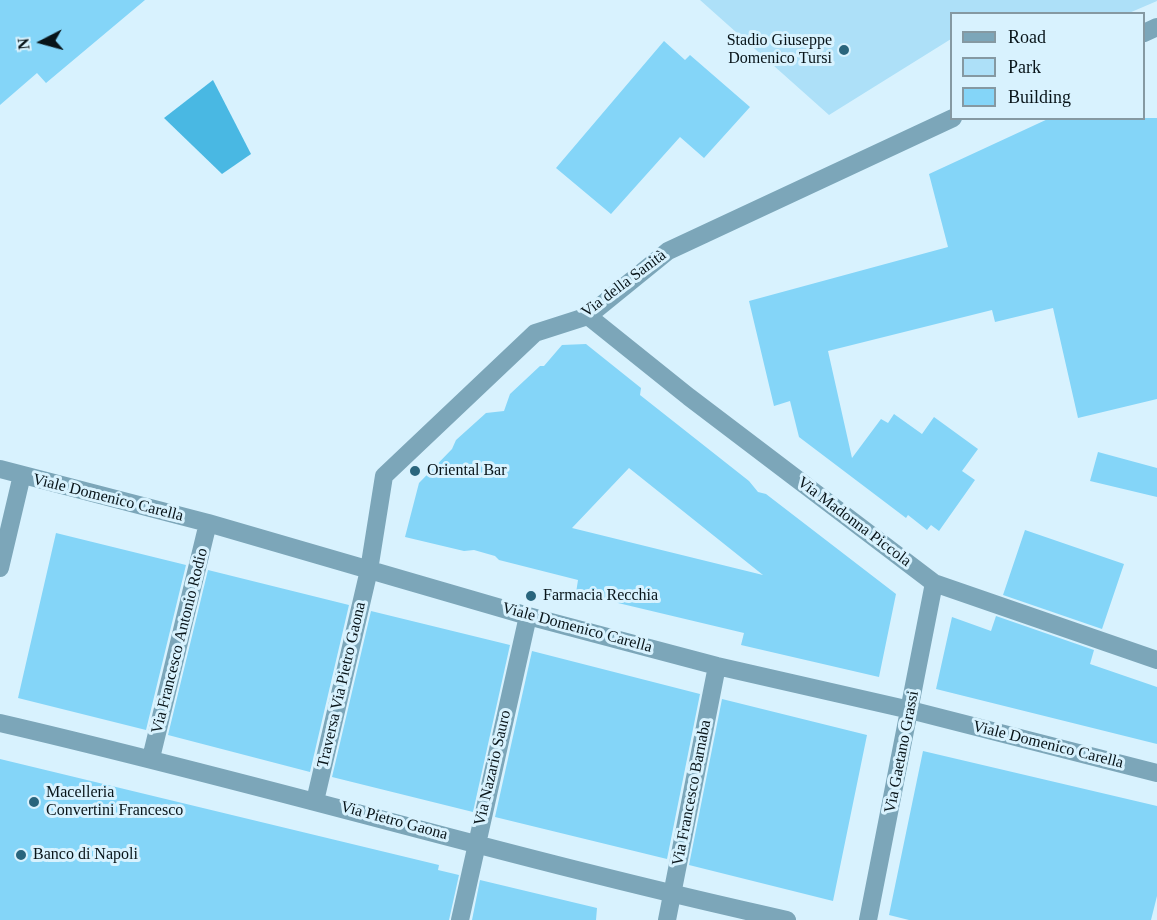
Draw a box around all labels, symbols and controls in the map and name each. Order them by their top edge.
north arrow [12,12,72,72]
legend [950,12,1145,120]
text: Road [1008,27,1046,47]
place label: Stadio Giuseppe Domenico Tursi [727,31,832,69]
text: N [15,37,33,51]
marker: Stadio Giuseppe Domenico Tursi [837,43,851,57]
text: Park [1008,57,1041,77]
text: Building [1008,87,1071,107]
street label: Via della Sanità [578,246,670,322]
place label: Oriental Bar [427,461,507,481]
marker: Oriental Bar [408,464,422,478]
street label: Viale Domenico Carella [31,470,185,526]
street label: Via Madonna Piccola [793,473,915,571]
street label: Via Francesco Antonio Rodio [148,546,212,736]
place label: Farmacia Recchia [543,586,658,606]
marker: Farmacia Recchia [524,589,538,603]
street label: Viale Domenico Carella [500,599,654,657]
street label: Traversa Via Pietro Gaona [314,600,370,770]
street label: Via Gaetano Grassi [881,689,923,815]
street label: Via Nazario Sauro [470,708,516,828]
street label: Viale Domenico Carella [971,717,1125,773]
street label: Via Francesco Barnaba [668,718,716,868]
place label: Macelleria Convertini Francesco [46,783,183,821]
marker: Macelleria Convertini Francesco [27,795,41,809]
street label: Via Pietro Gaona [338,797,450,845]
place label: Banco di Napoli [33,845,138,865]
marker: Banco di Napoli [14,848,28,862]

